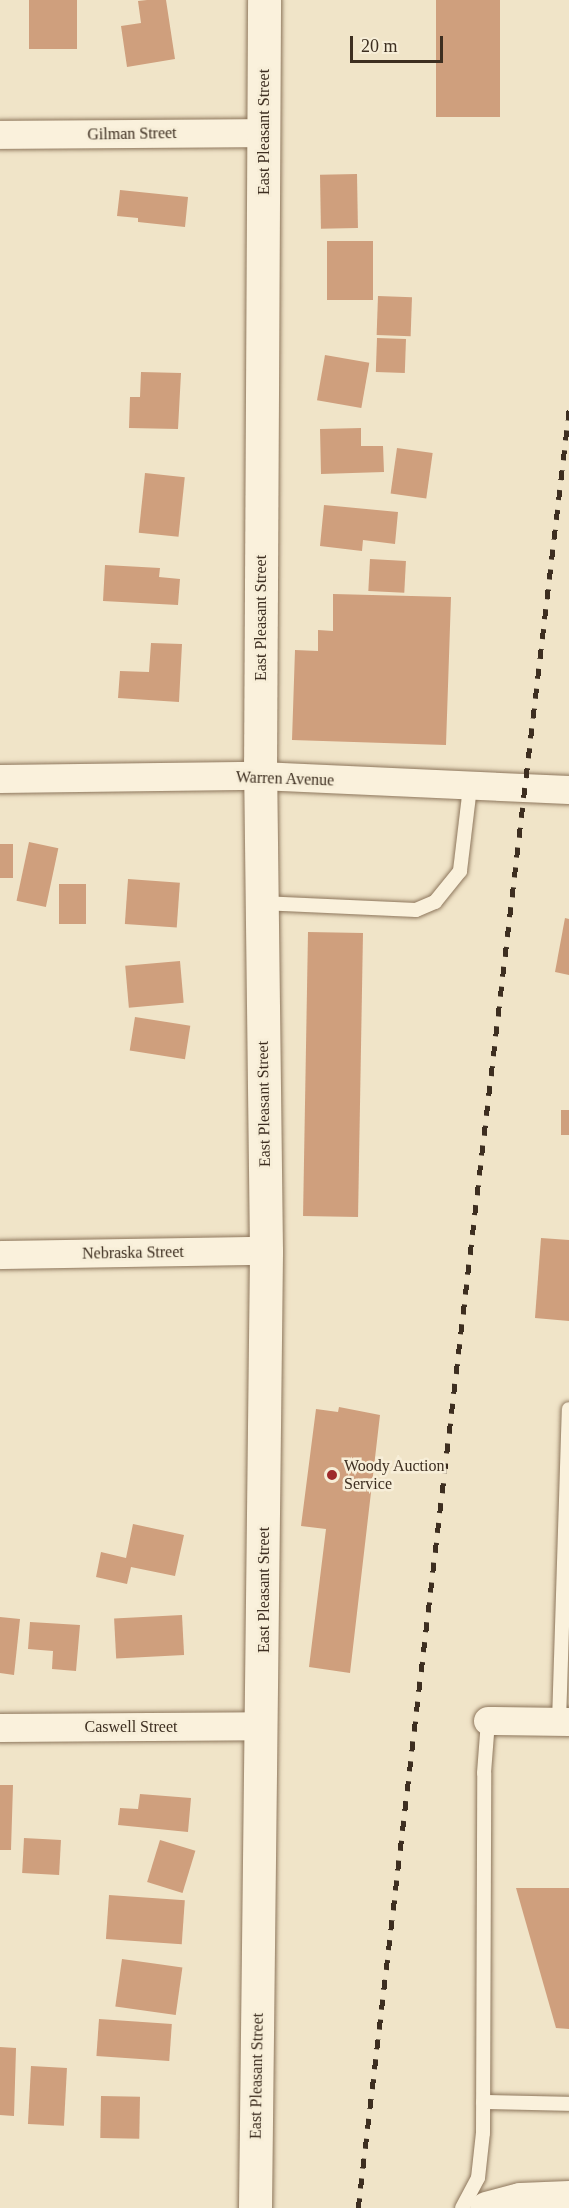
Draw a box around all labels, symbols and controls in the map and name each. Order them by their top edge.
scale bar [353,24,446,62]
text: 20 m [361,36,398,56]
street label: East Pleasant Street [254,69,274,195]
street label: Gilman Street [87,124,177,144]
street label: East Pleasant Street [251,555,271,681]
street label: Warren Avenue [235,768,335,790]
street label: East Pleasant Street [253,1041,275,1167]
street label: Nebraska Street [82,1243,184,1263]
place label: Woody Auction Service [344,1456,445,1494]
marker: Woody Auction Service [325,1468,339,1482]
street label: East Pleasant Street [254,1527,274,1653]
street label: Caswell Street [85,1717,177,1737]
street label: East Pleasant Street [246,2013,268,2139]

